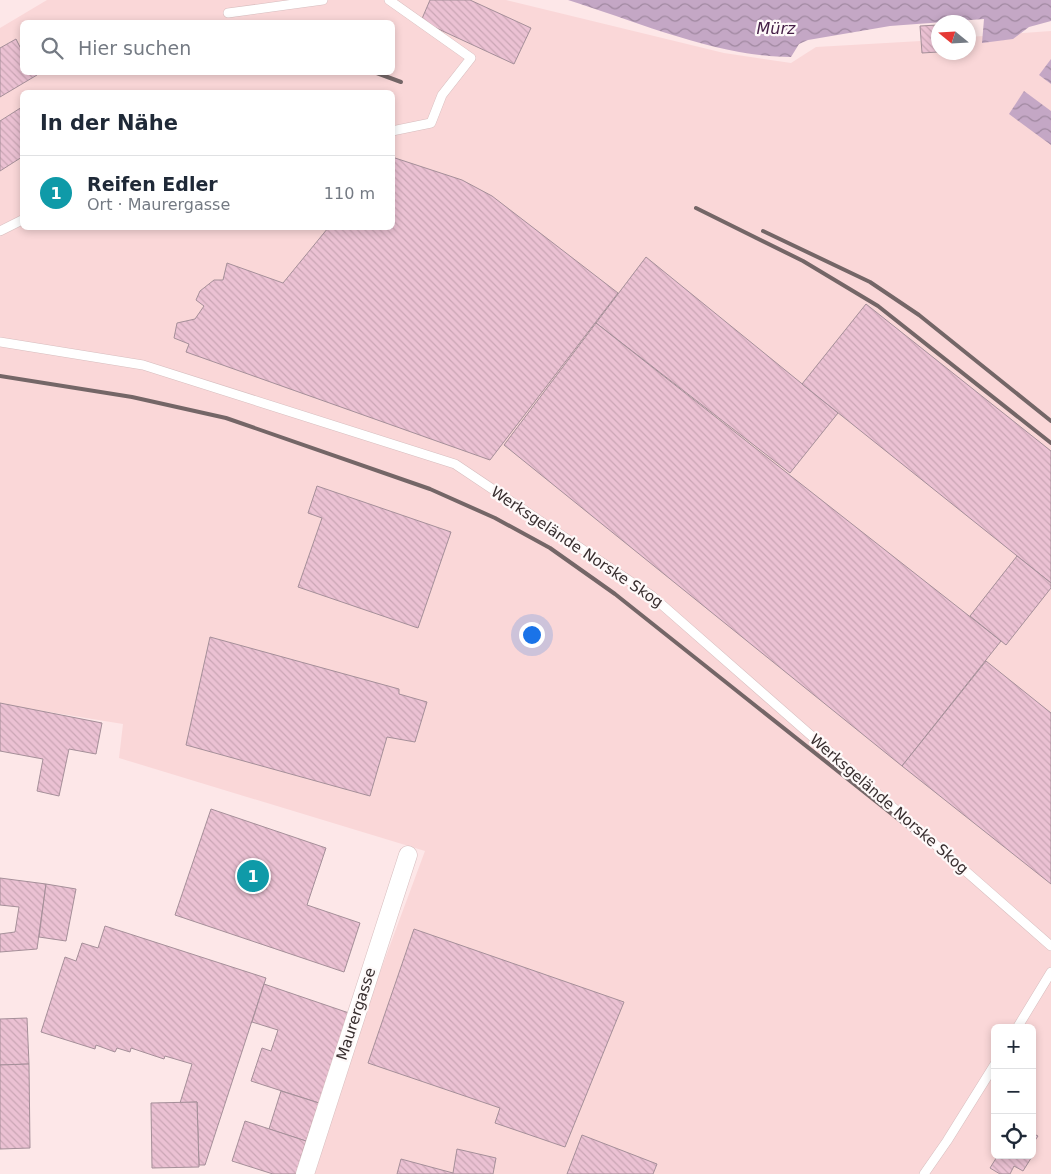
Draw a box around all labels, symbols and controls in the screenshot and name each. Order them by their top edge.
north arrow [931,15,976,60]
water label: Mürz [757,19,796,38]
search box [20,20,395,75]
icon: search [38,34,66,62]
text: Hier suchen [78,37,191,59]
text: In der Nähe [40,111,178,135]
text: Reifen Edler [87,173,218,195]
text: 1 [50,184,62,203]
text: 110 m [324,184,375,203]
text: Ort · Maurergasse [87,195,230,214]
street label: Werksgelände Norske Skog [487,483,667,611]
your location [519,622,545,648]
street label: Werksgelände Norske Skog [806,730,972,878]
pin: 1 [237,857,269,895]
street label: Maurergasse [333,965,379,1063]
map controls [991,1024,1036,1159]
button: + [991,1024,1036,1069]
button: − [991,1069,1036,1114]
button: locate [991,1114,1036,1159]

